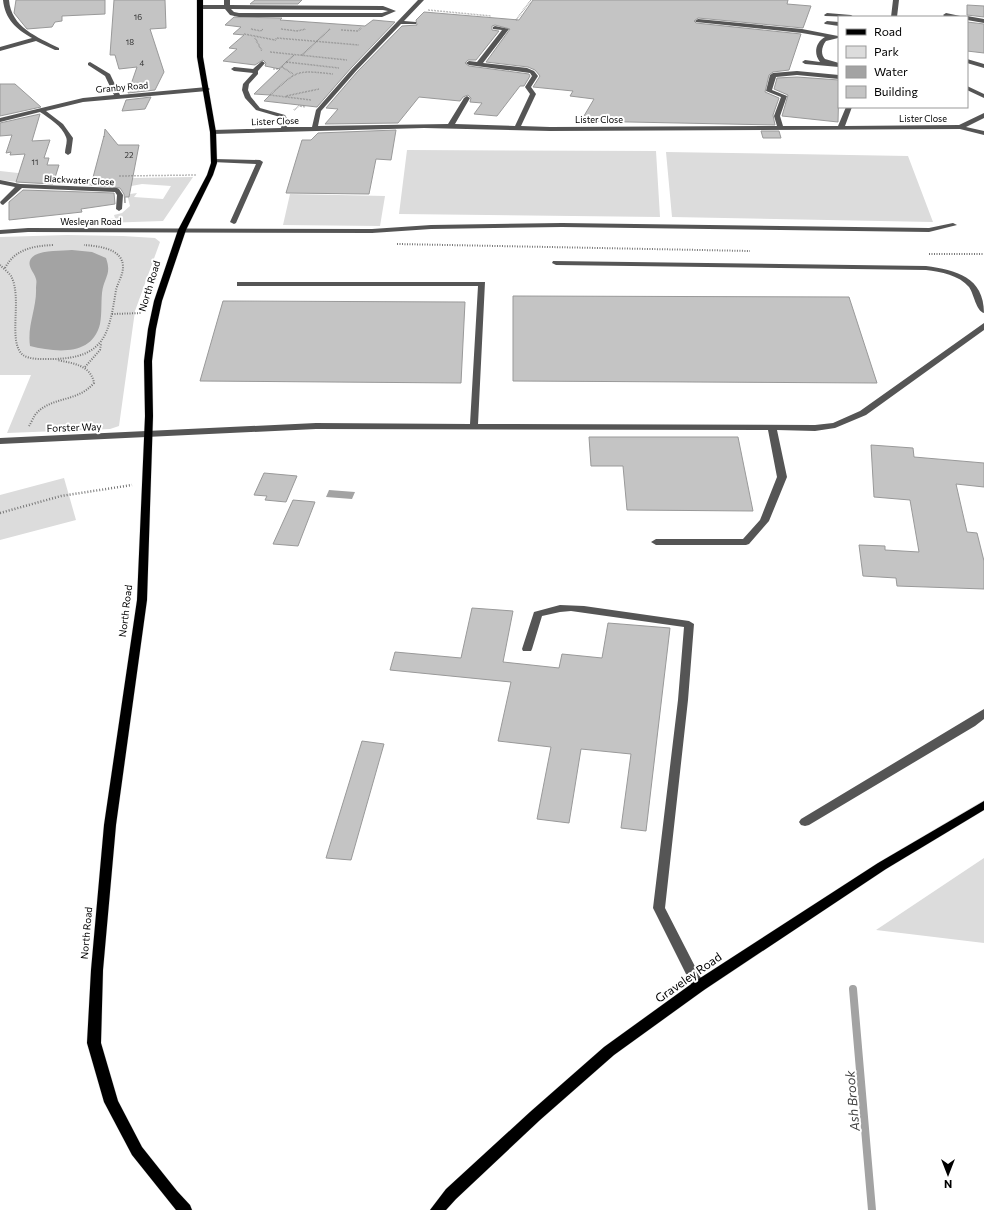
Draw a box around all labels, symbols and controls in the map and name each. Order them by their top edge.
house number: 16 [134,12,142,22]
legend [838,16,968,108]
text: Road [874,24,902,38]
house number: 18 [126,37,134,47]
text: Park [874,44,900,58]
house number: 4 [140,58,145,68]
text: Water [874,64,908,78]
street label: Granby Road [95,79,149,95]
text: Building [874,84,918,98]
street label: Lister Close [899,113,947,124]
street label: Lister Close [575,114,623,125]
street label: Lister Close [251,115,299,127]
house number: 22 [125,150,134,160]
house number: 11 [32,157,38,167]
street label: Blackwater Close [44,173,115,187]
street label: Wesleyan Road [60,216,122,227]
street label: North Road [136,259,162,313]
street label: Forster Way [46,420,102,434]
street label: North Road [116,584,134,638]
street label: North Road [78,906,94,960]
street label: Graveley Road [652,949,724,1005]
water label: Ash Brook [841,1069,863,1133]
north arrow [928,1154,968,1194]
text: N [944,1178,952,1191]

